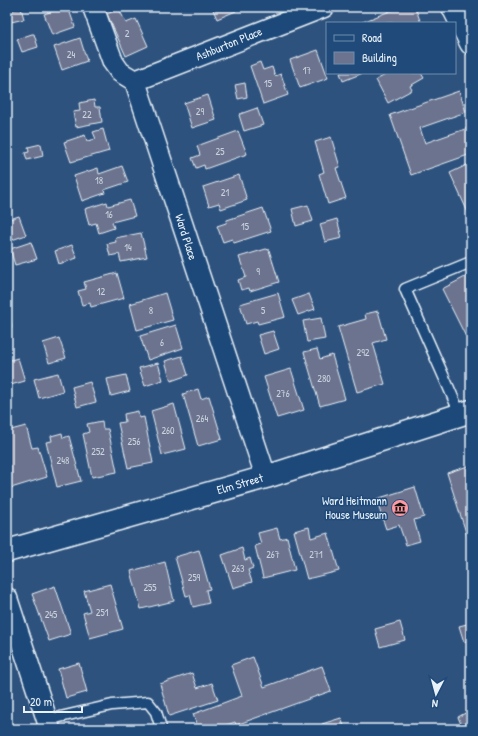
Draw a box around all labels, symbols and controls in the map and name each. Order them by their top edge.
street label: Ashburton Place [193,22,265,65]
legend [326,22,456,74]
house number: 2 [125,27,130,40]
text: Road [362,29,382,46]
house number: 24 [67,48,75,61]
text: Building [362,49,397,66]
house number: 17 [303,64,311,77]
house number: 15 [264,77,273,90]
house number: 29 [196,105,205,118]
house number: 22 [82,108,92,121]
house number: 25 [216,145,225,158]
house number: 18 [95,174,103,187]
house number: 21 [221,186,230,199]
house number: 16 [105,208,113,221]
street label: Ward Place [171,212,202,262]
house number: 15 [241,220,250,233]
house number: 14 [124,241,132,254]
house number: 9 [256,265,260,278]
house number: 12 [97,285,105,298]
house number: 8 [149,304,153,317]
house number: 5 [261,304,266,317]
house number: 6 [160,336,164,349]
house number: 292 [356,346,370,359]
house number: 280 [317,372,331,385]
house number: 276 [276,387,290,400]
house number: 264 [196,412,208,425]
house number: 260 [161,424,175,437]
house number: 256 [128,435,140,448]
house number: 252 [91,445,105,458]
house number: 248 [57,454,69,467]
street label: Elm Street [215,469,266,498]
place label: Ward Heitmann House Museum [322,492,387,523]
museum icon: Ward Heitmann House Museum [390,498,410,518]
house number: 267 [266,548,280,561]
house number: 271 [309,548,323,561]
house number: 263 [231,562,245,575]
house number: 259 [188,571,201,584]
house number: 255 [143,581,157,594]
house number: 251 [96,606,109,619]
house number: 245 [45,608,58,621]
north arrow [416,674,456,714]
scale bar [24,688,82,714]
text: 20 m [30,693,52,710]
text: N [431,697,439,711]

